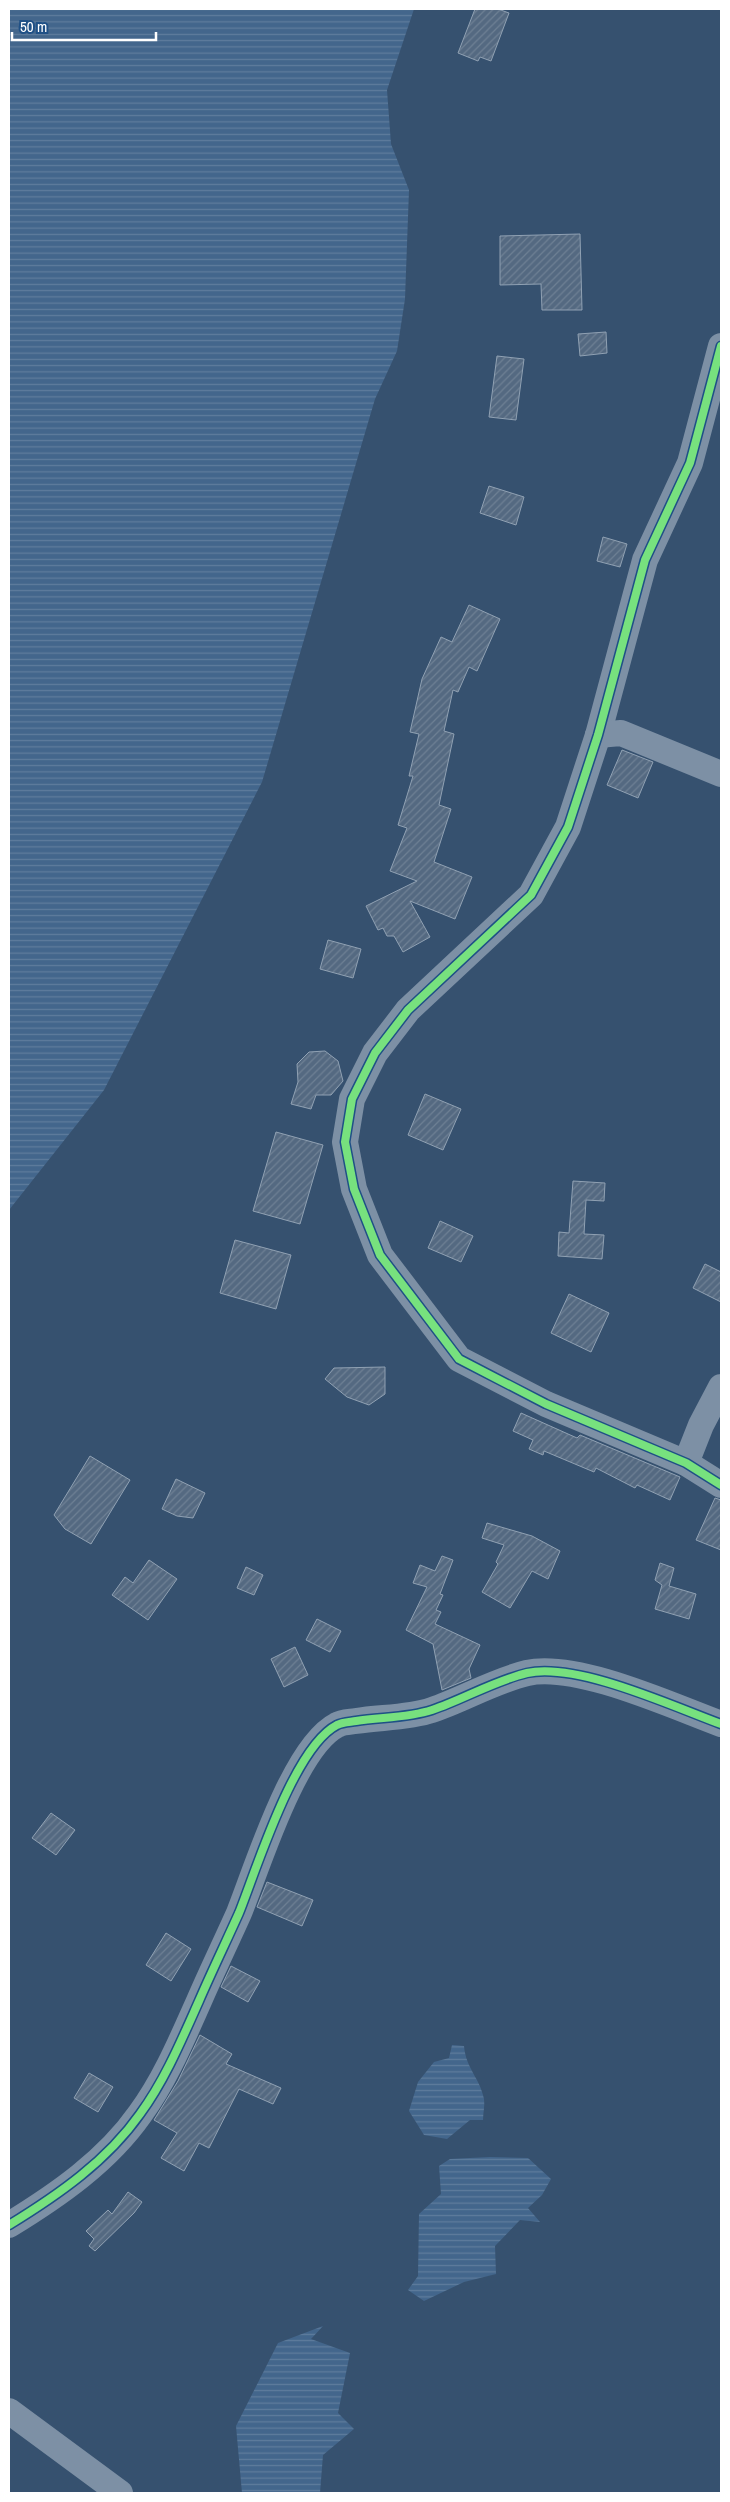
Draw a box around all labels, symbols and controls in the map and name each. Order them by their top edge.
scale bar [12,10,156,42]
text: 50 m [20,16,47,37]

